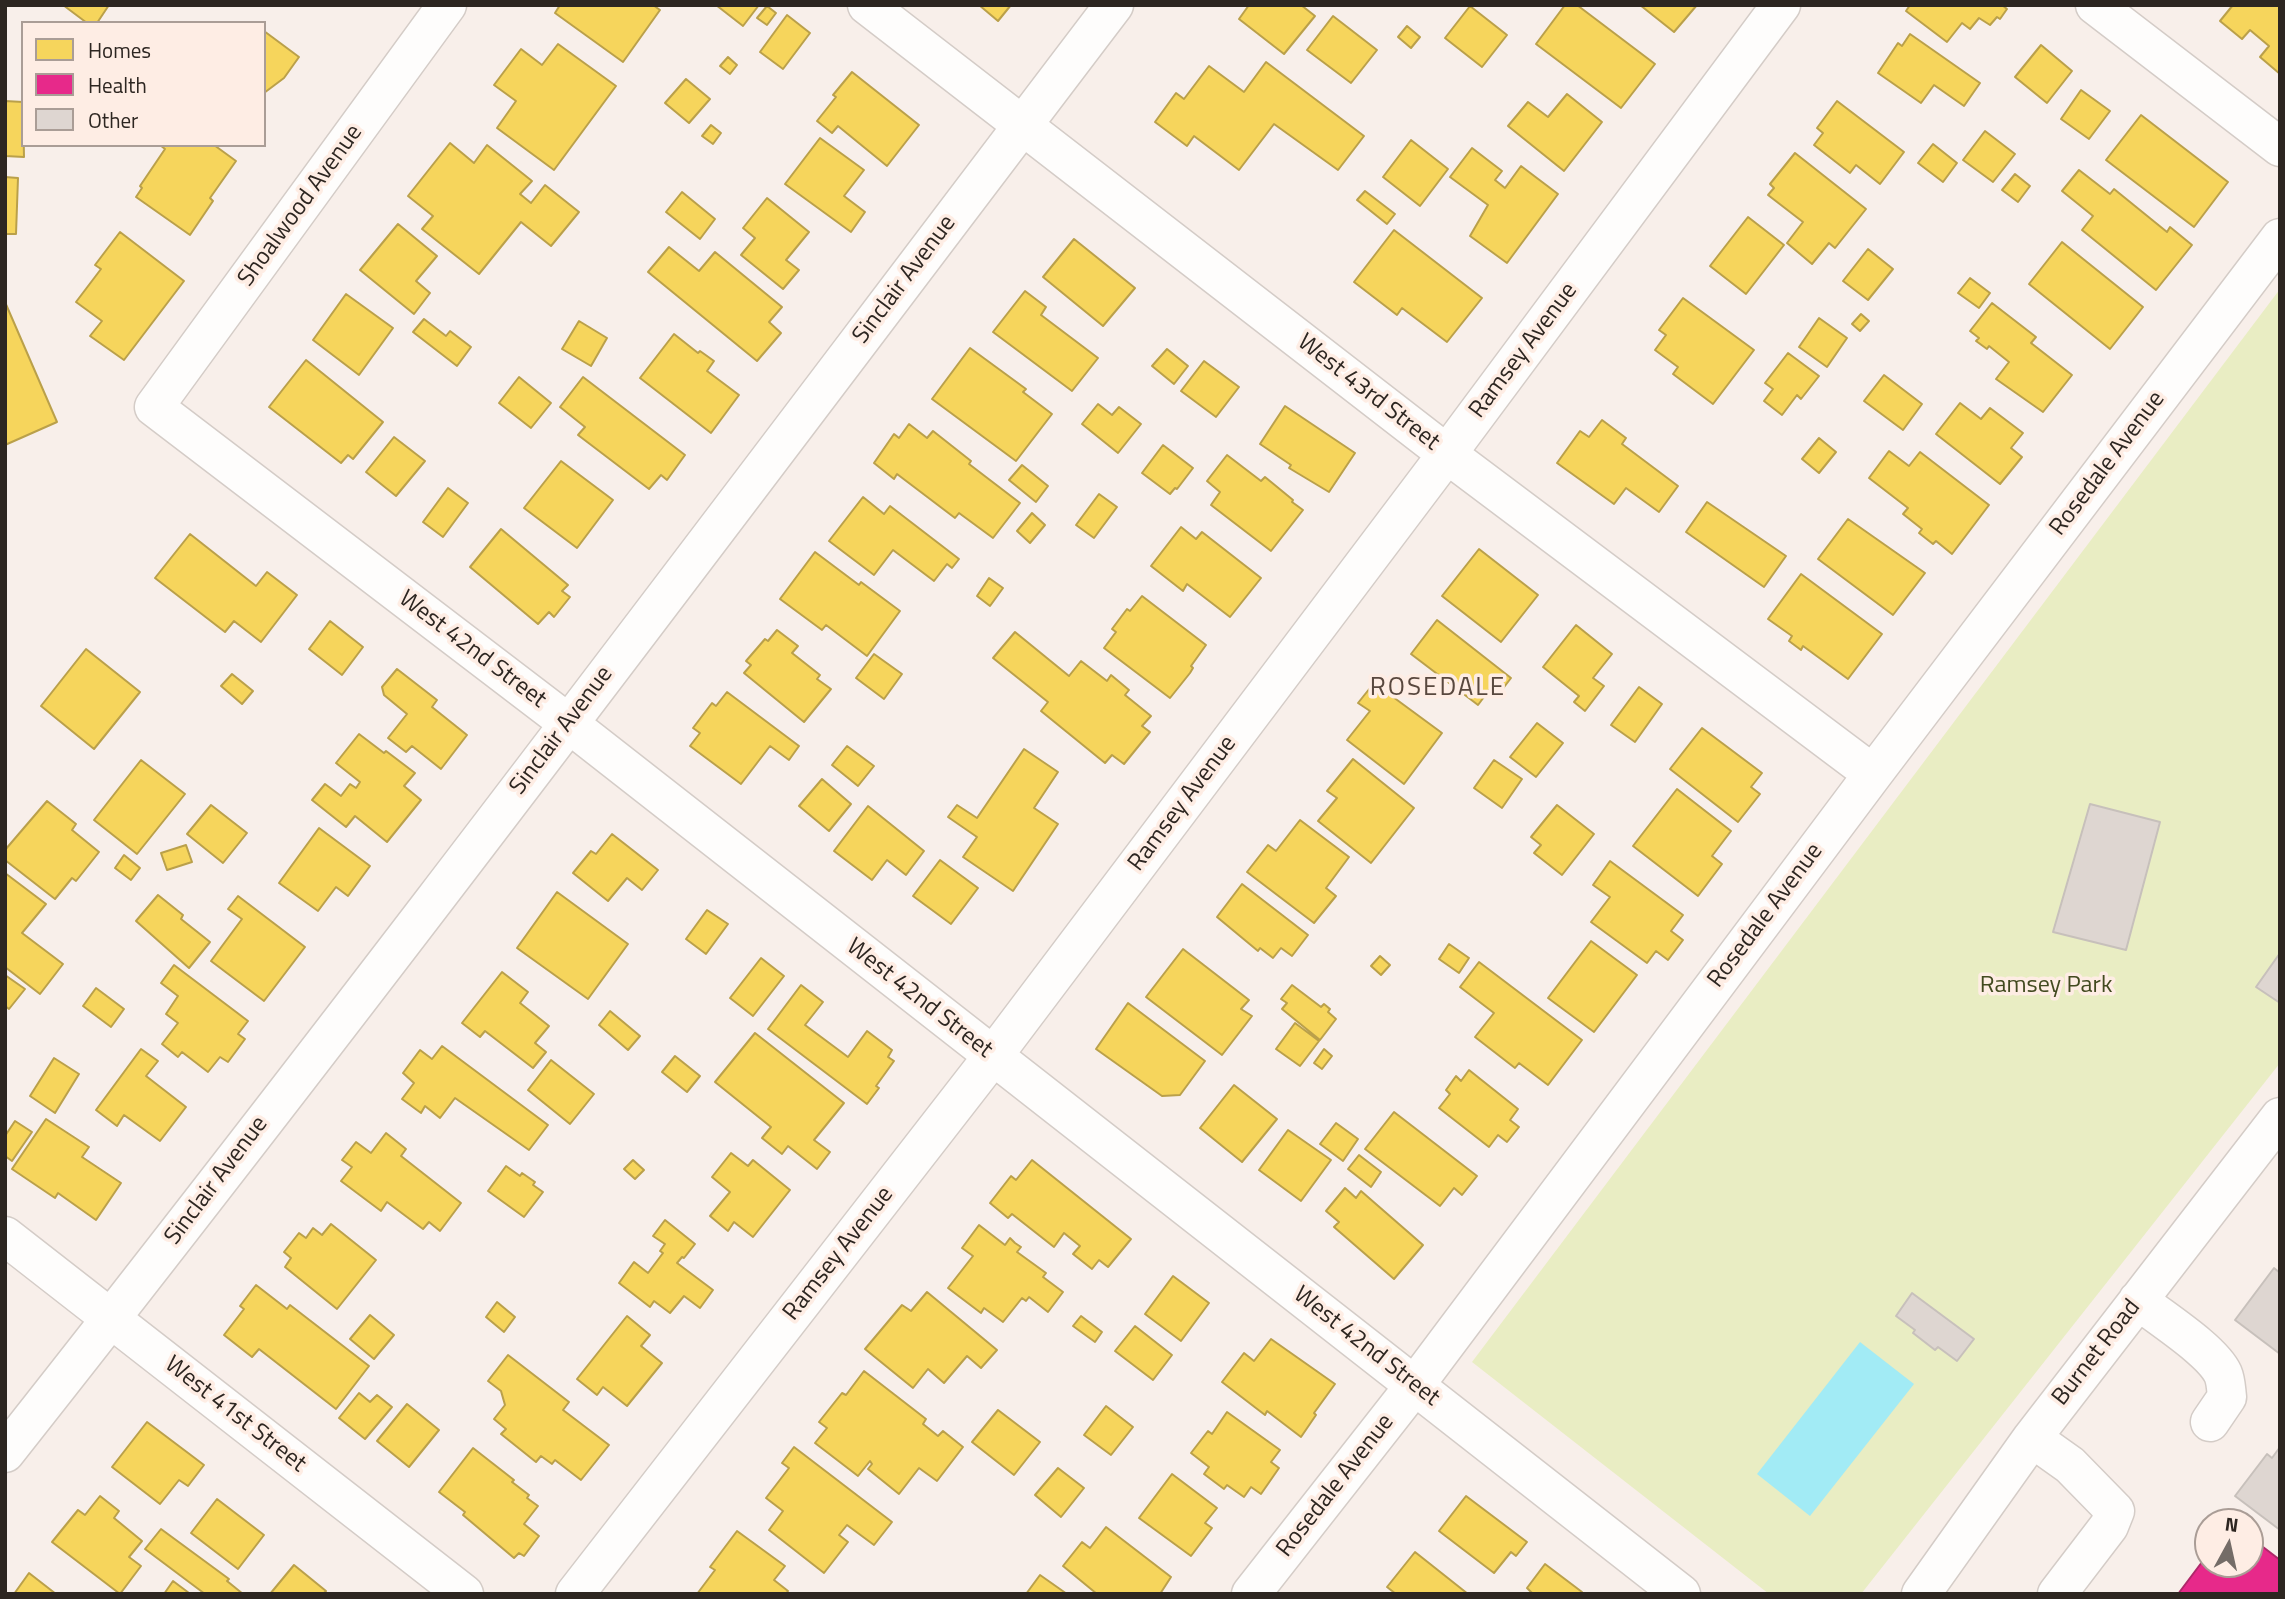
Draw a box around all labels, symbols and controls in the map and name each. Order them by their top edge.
legend [21,21,266,147]
text: Homes [88,34,151,66]
text: Health [88,69,147,101]
text: Other [88,104,138,136]
street label: Shoalwood Avenue [233,120,369,292]
street label: Sinclair Avenue [847,210,963,350]
street label: Ramsey Avenue [1464,278,1584,424]
street label: West 43rd Street [1291,329,1445,457]
street label: Rosedale Avenue [2044,386,2172,542]
street label: West 42nd Street [393,585,551,715]
street label: Sinclair Avenue [504,661,620,801]
district label: ROSEDALE [1371,673,1505,705]
street label: Ramsey Avenue [1123,731,1243,877]
street label: Rosedale Avenue [1702,838,1830,994]
street label: West 42nd Street [840,933,998,1065]
park label: Ramsey Park [1980,972,2112,1000]
street label: Sinclair Avenue [159,1111,275,1251]
street label: Ramsey Avenue [778,1181,900,1327]
street label: West 42nd Street [1287,1281,1445,1413]
street label: Burnet Road [2047,1294,2147,1412]
street label: West 41st Street [159,1351,311,1479]
street label: Rosedale Avenue [1271,1409,1401,1563]
north arrow [2194,1508,2264,1578]
text: N [2223,1508,2240,1539]

